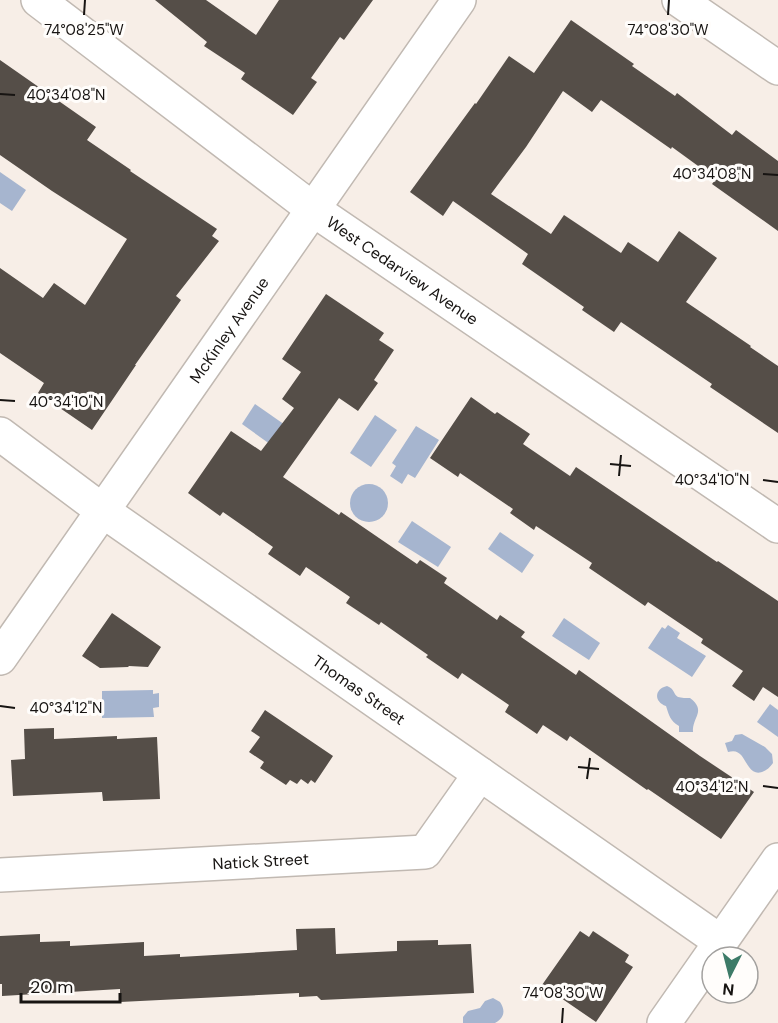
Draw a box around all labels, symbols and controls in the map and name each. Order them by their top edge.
text: 74°08'25"W [44,20,124,40]
text: 74°08'30"W [627,20,709,40]
text: 40°34'08"N [27,85,105,105]
text: 40°34'08"N [673,164,751,184]
street label: West Cedarview Avenue [322,212,482,330]
street label: McKinley Avenue [185,273,274,387]
text: 40°34'10"N [29,392,103,412]
text: 40°34'10"N [675,470,749,490]
street label: Thomas Street [309,651,409,730]
text: 40°34'12"N [30,698,102,718]
text: 40°34'12"N [676,777,748,797]
street label: Natick Street [212,848,309,874]
north arrow [700,945,760,1005]
scale bar [21,966,120,1004]
text: 20 m [30,975,73,999]
text: N [722,978,735,1000]
text: 74°08'30"W [522,983,604,1003]

